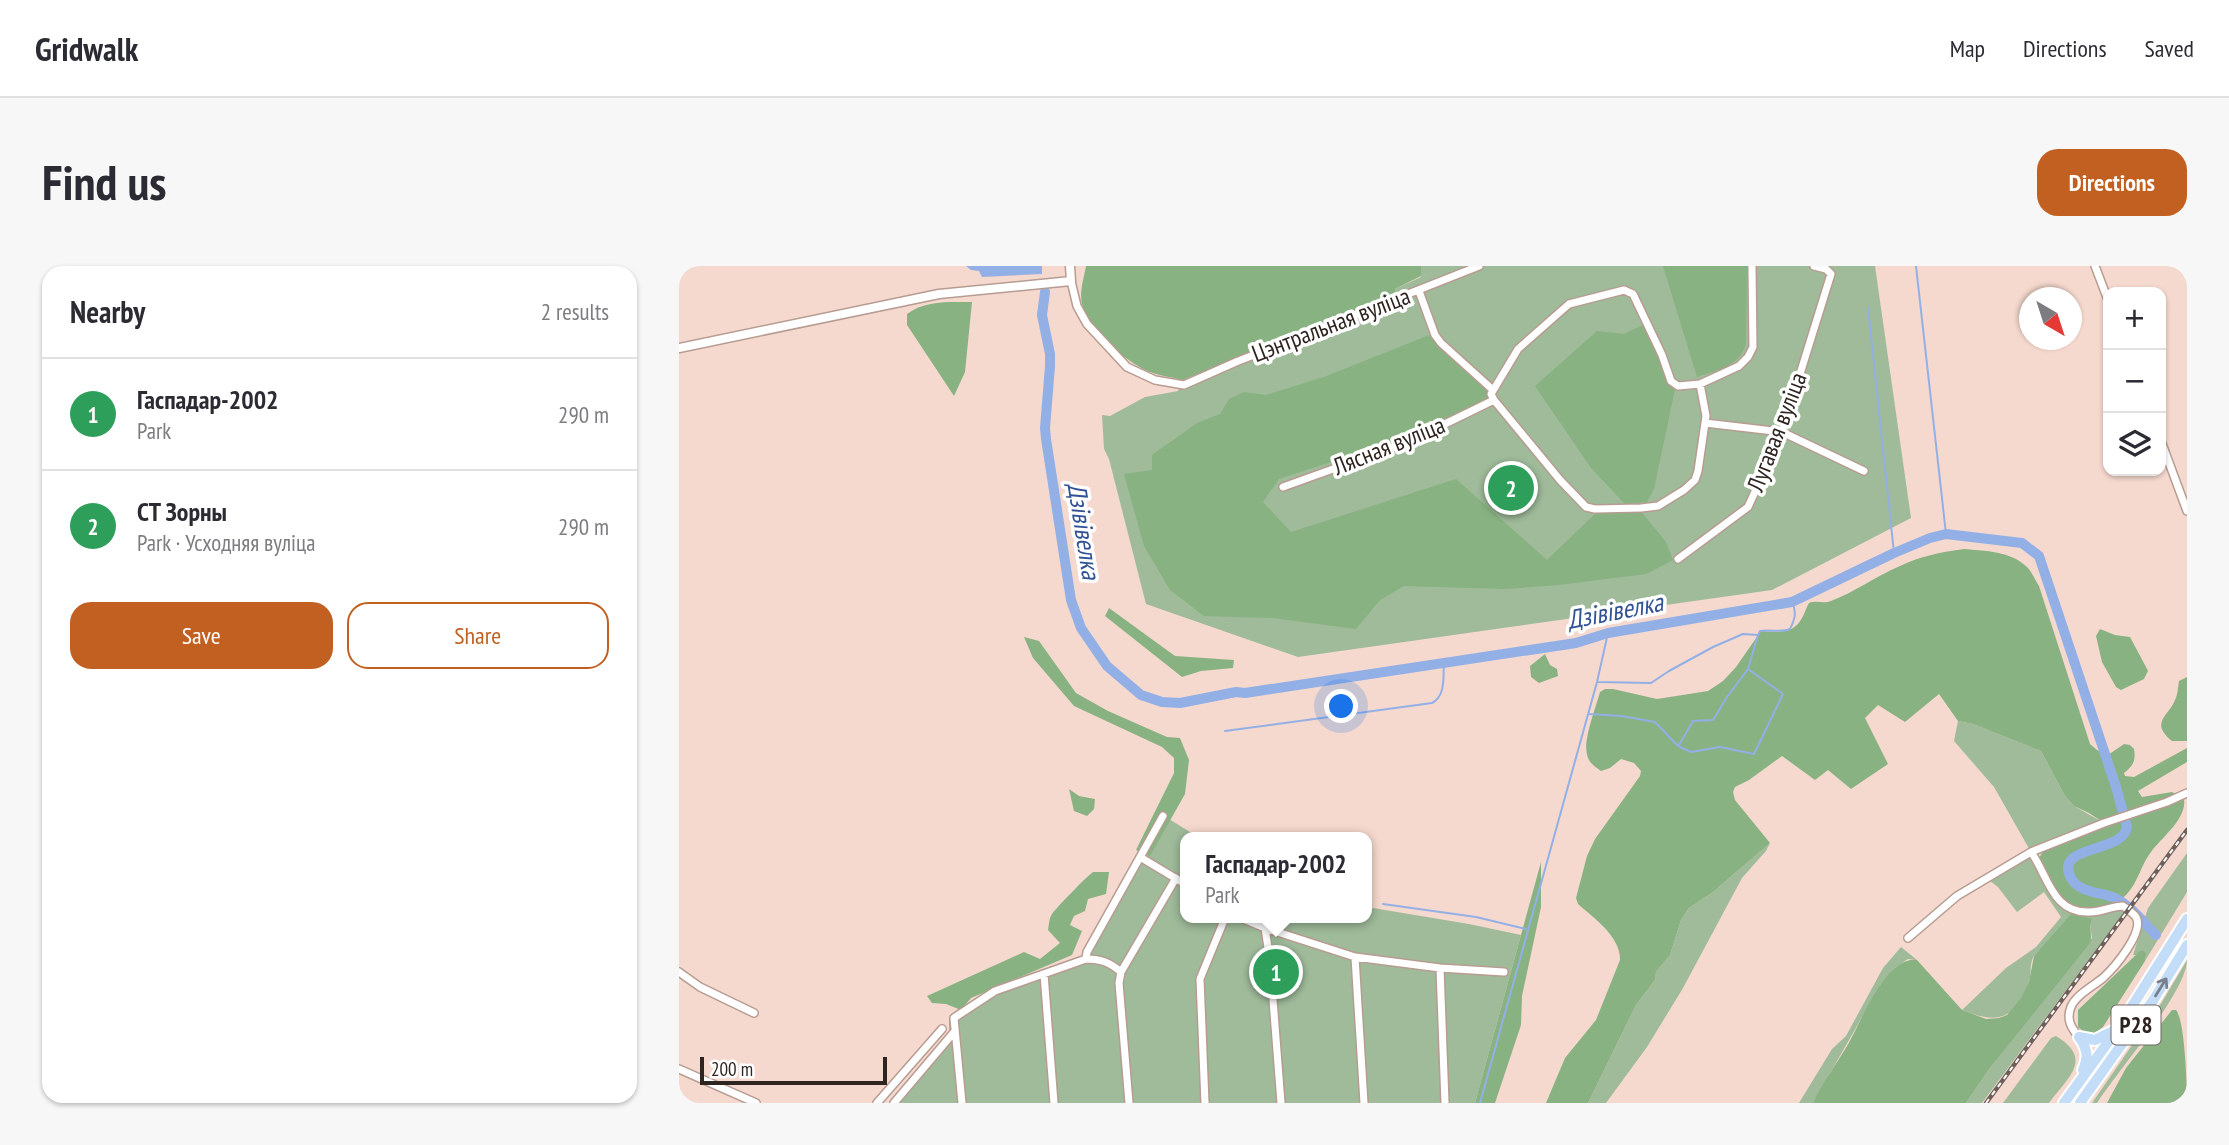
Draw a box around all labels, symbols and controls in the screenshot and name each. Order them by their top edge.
text: Gridwalk [35,27,138,70]
text: Map [1950,33,1985,64]
text: Directions [2023,33,2107,64]
text: Saved [2145,33,2194,64]
button: Directions [2037,149,2187,216]
text: Find us [42,150,166,214]
street label: Цэнтральная вуліца [1247,280,1414,369]
north arrow [2019,287,2082,350]
map controls [2103,287,2166,476]
button: + [2103,287,2166,350]
text: Nearby [70,292,145,331]
text: 2 results [541,297,609,326]
button: − [2103,350,2166,413]
street label: Лугавая вуліца [1739,368,1813,497]
text: Гаспадар-2002 [137,383,279,416]
text: 1 [88,400,99,429]
text: 290 m [558,400,609,429]
street label: Лясная вуліца [1327,409,1449,482]
button: layers [2103,413,2166,476]
text: Park [137,416,171,445]
pin: 2 [1488,462,1534,514]
water label: Дзівівелка [1060,480,1109,583]
text: СТ Зорны [137,495,227,528]
text: 2 [88,512,99,541]
text: 290 m [558,512,609,541]
text: Park · Усходняя вуліца [137,528,315,557]
water label: Дзівівелка [1563,585,1667,636]
button: Save [70,602,333,669]
button: Share [347,602,609,669]
your location [1324,689,1358,723]
popup [1180,832,1372,923]
text: Гаспадар-2002 [1205,847,1347,880]
text: Park [1205,880,1239,909]
pin: 1 [1253,946,1299,998]
one-way arrow [2155,977,2169,997]
road number: Р28 [2111,1006,2161,1044]
scale bar [700,1054,887,1086]
text: 200 m [711,1057,753,1081]

